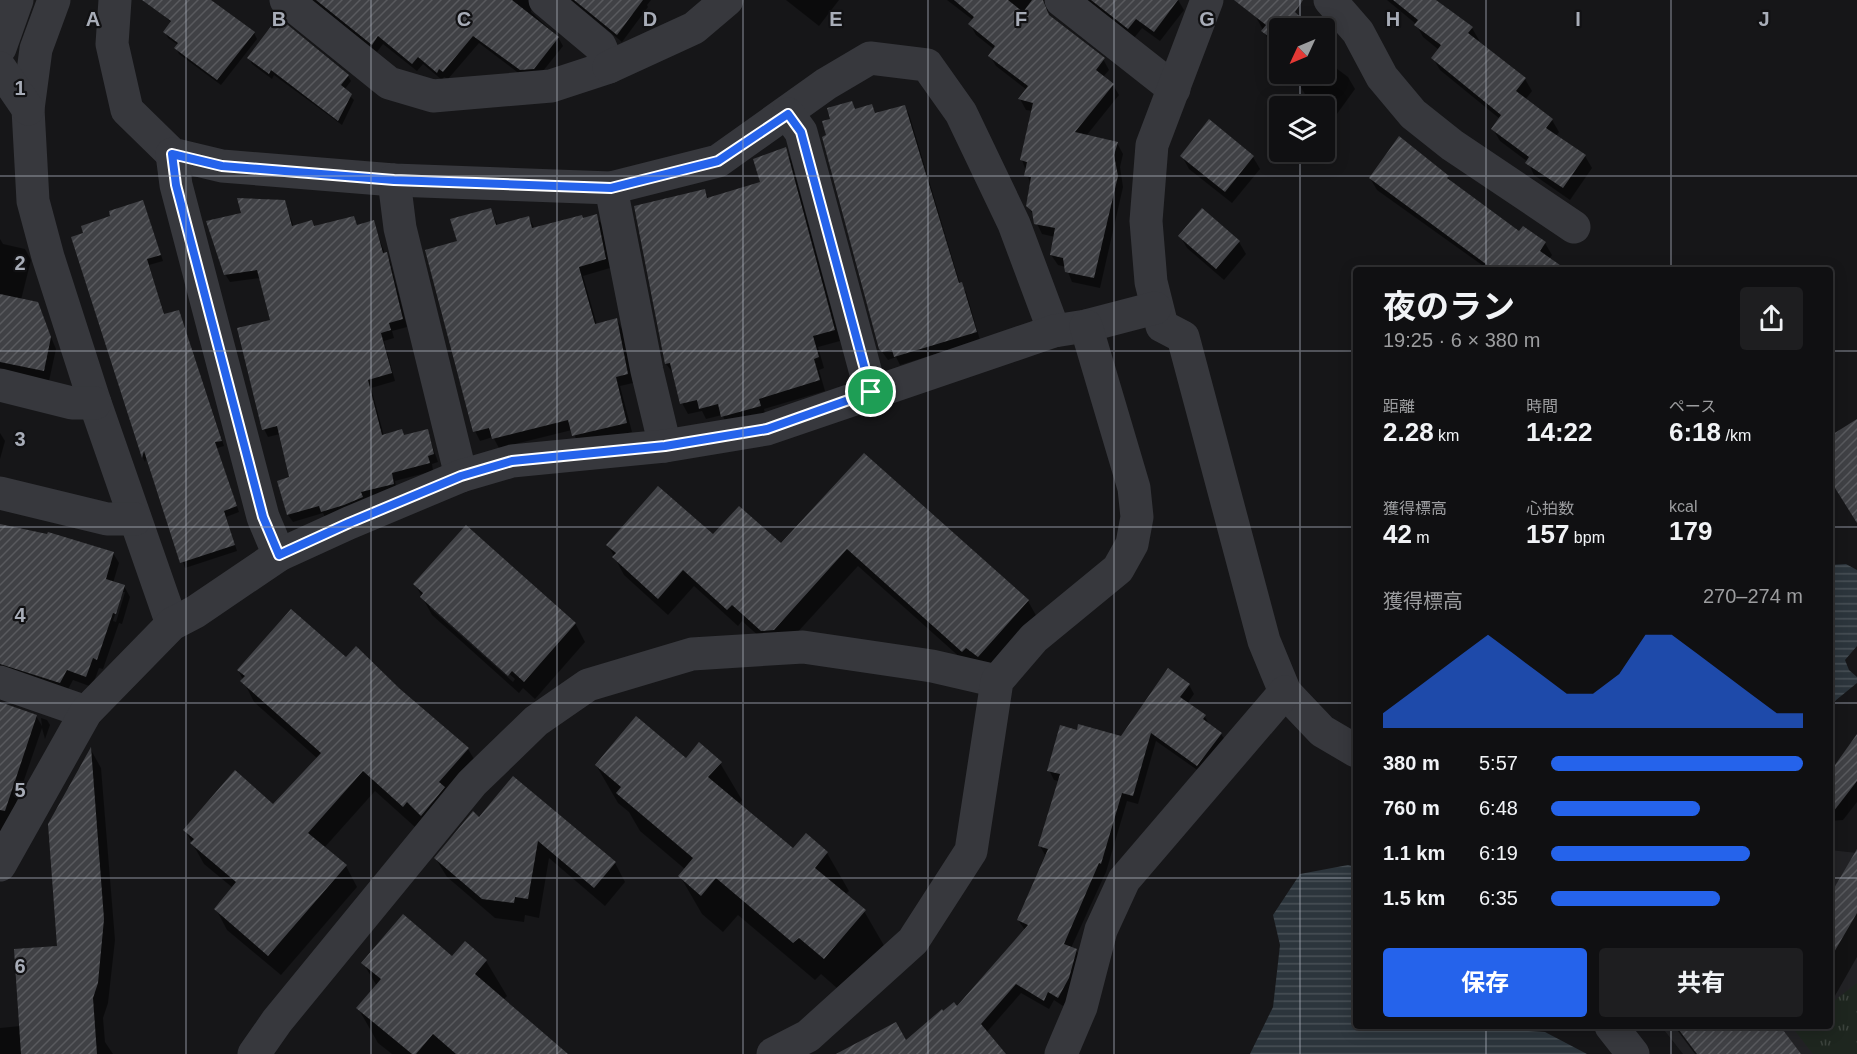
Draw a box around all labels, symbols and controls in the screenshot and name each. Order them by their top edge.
text: A [86,8,100,30]
text: B [272,8,286,30]
text: C [457,8,471,30]
text: D [643,8,657,30]
text: E [829,8,843,30]
text: F [1015,8,1027,30]
text: G [1199,8,1215,30]
text: H [1386,8,1400,30]
text: I [1575,8,1581,30]
text: J [1758,8,1770,30]
north arrow [1269,18,1335,84]
map controls [1269,18,1335,162]
text: 1 [14,77,26,99]
button: layers [1269,96,1335,162]
text: 2 [14,252,26,274]
button: share [1740,287,1803,350]
text: 夜のラン [1383,288,1515,325]
text: 19:25 · 6 × 380 m [1383,329,1540,351]
pin [845,366,896,417]
icon: arrive [854,375,887,408]
text: 距離 [1383,398,1415,415]
text: 時間 [1526,398,1558,415]
text: ペース [1669,398,1716,415]
text: 2.28 [1383,417,1434,447]
text: 14:22 [1526,417,1593,447]
text: 6:18 [1669,417,1721,447]
text: km [1434,427,1459,444]
text: /km [1721,427,1751,444]
text: 3 [14,428,26,450]
text: kcal [1669,498,1697,515]
text: 獲得標高 [1383,500,1447,517]
text: 心拍数 [1526,500,1574,517]
text: 179 [1669,516,1712,546]
text: 42 [1383,519,1412,549]
text: 157 [1526,519,1569,549]
text: m [1412,529,1430,546]
text: bpm [1569,529,1605,546]
text: 270–274 m [1703,585,1803,607]
text: 獲得標高 [1383,590,1463,612]
text: 4 [14,604,26,626]
text: 380 m [1383,752,1440,774]
text: 5:57 [1479,752,1518,774]
text: 5 [14,779,26,801]
text: 760 m [1383,797,1440,819]
text: 6:48 [1479,797,1518,819]
text: 1.1 km [1383,842,1445,864]
text: 6:19 [1479,842,1518,864]
text: 1.5 km [1383,887,1445,909]
text: 6:35 [1479,887,1518,909]
button: 保存 [1383,948,1587,1017]
button: 共有 [1599,948,1803,1017]
text: 6 [14,955,26,977]

